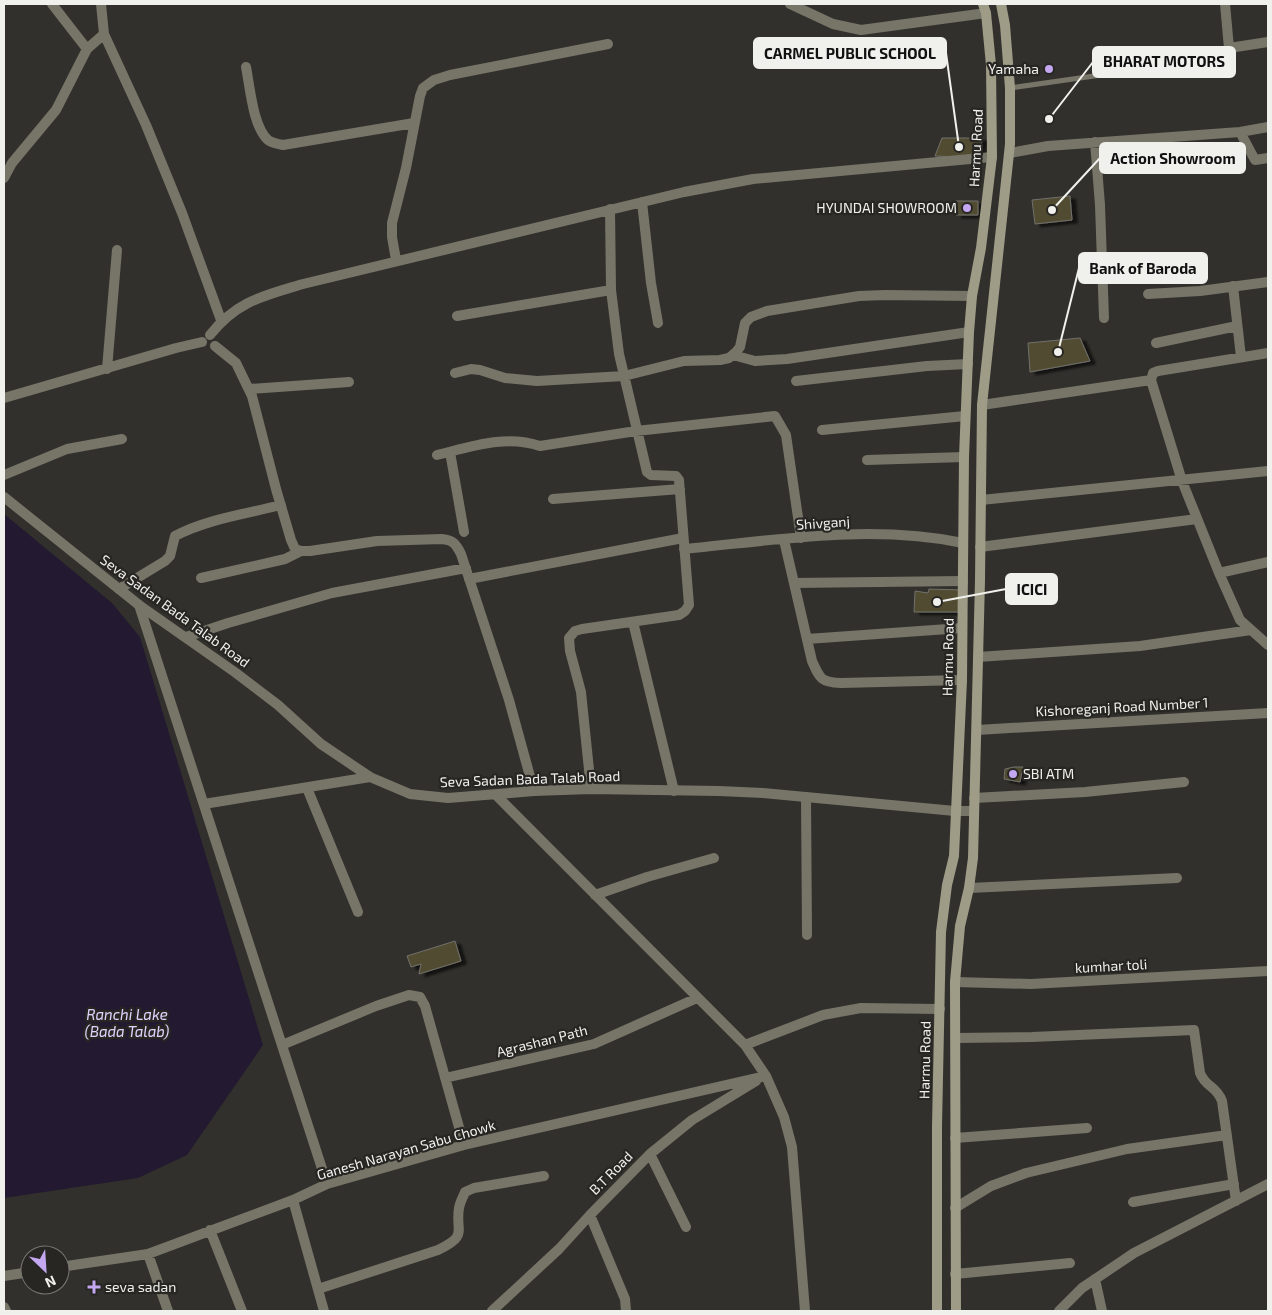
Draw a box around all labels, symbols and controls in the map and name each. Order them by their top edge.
callout: CARMEL PUBLIC SCHOOL [754,38,946,68]
text: CARMEL PUBLIC SCHOOL [764,44,936,62]
callout: BHARAT MOTORS [1093,47,1235,77]
text: BHARAT MOTORS [1103,52,1225,70]
place label: Yamaha [988,60,1039,77]
marker: Yamaha [1043,63,1055,75]
street label: Harmu Road [965,108,986,187]
callout: Action Showroom [1100,143,1245,173]
text: Action Showroom [1110,149,1236,167]
place label: HYUNDAI SHOWROOM [816,199,957,216]
marker: HYUNDAI SHOWROOM [961,202,973,214]
callout: Bank of Baroda [1079,253,1207,283]
text: Bank of Baroda [1089,259,1197,277]
street label: Shivganj [796,512,850,533]
street label: Seva Sadan Bada Talab Road [97,551,253,671]
callout: ICICI [1006,574,1057,604]
text: ICICI [1017,580,1047,598]
street label: Harmu Road [938,618,957,696]
street label: Kishoreganj Road Number 1 [1035,693,1209,720]
place label: SBI ATM [1023,765,1074,782]
street label: Seva Sadan Bada Talab Road [439,767,621,790]
marker: SBI ATM [1007,768,1019,780]
street label: kumhar toli [1074,955,1148,976]
water label: Ranchi Lake (Bada Talab) [85,1005,170,1040]
street label: Agrashan Path [495,1021,589,1060]
street label: Harmu Road [915,1021,934,1099]
street label: Ganesh Narayan Sabu Chowk [315,1116,497,1183]
street label: B.T Road [585,1147,636,1198]
north arrow [20,1245,70,1295]
text: N [43,1272,59,1292]
place label: seva sadan [105,1278,176,1295]
marker: seva sadan [87,1280,101,1294]

